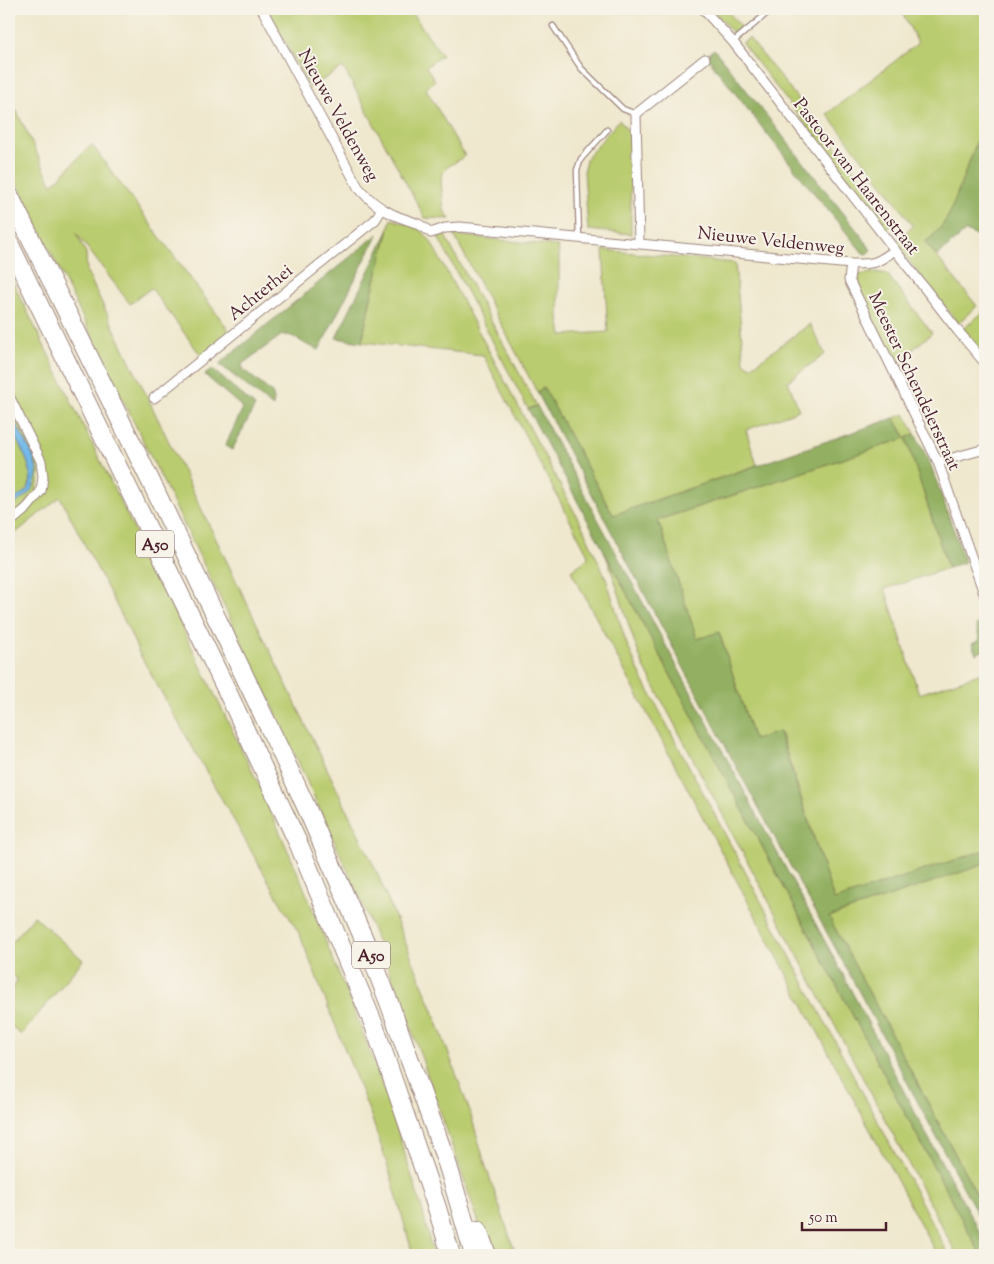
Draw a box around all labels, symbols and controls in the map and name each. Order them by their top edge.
street label: Nieuwe Veldenweg [290,45,385,187]
street label: Pastoor van Haarenstraat [786,93,925,261]
street label: Nieuwe Veldenweg [696,221,846,263]
street label: Achterhei [223,259,299,328]
street label: Meester Schendelerstraat [860,288,966,475]
road number: A50 [136,530,174,558]
road number: A50 [352,942,390,968]
scale bar [802,1199,885,1231]
text: 50 m [808,1208,838,1229]

